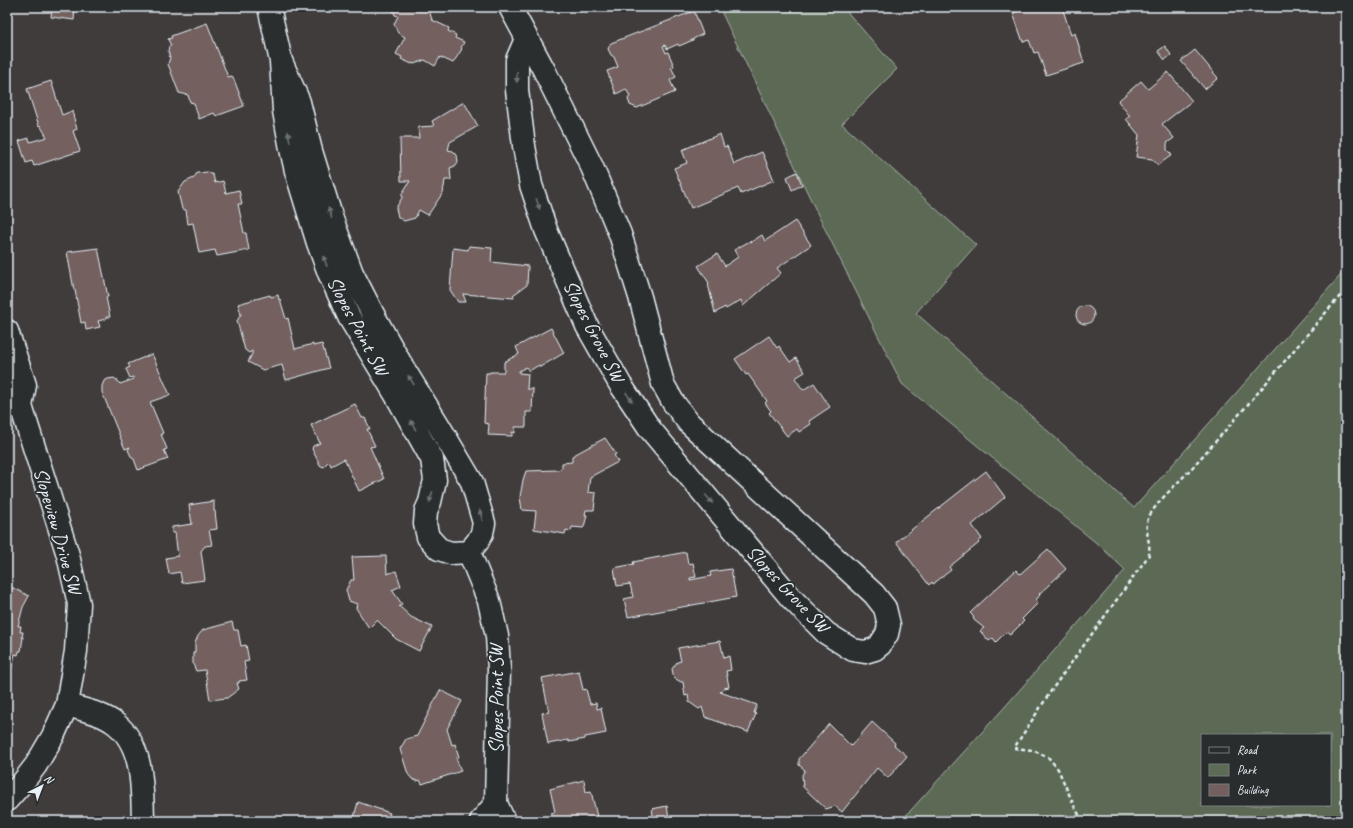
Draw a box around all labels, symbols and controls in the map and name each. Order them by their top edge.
one-way arrow [514,71,520,84]
one-way arrow [286,131,292,143]
one-way arrow [535,199,541,211]
one-way arrow [327,206,333,218]
one-way arrow [321,255,327,267]
street label: Slopes Point SW [321,272,396,382]
street label: Slopes Grove SW [558,276,632,389]
one-way arrow [407,374,415,385]
one-way arrow [625,392,633,402]
one-way arrow [410,419,416,431]
street label: Slopeview Drive SW [28,465,89,599]
one-way arrow [428,491,434,503]
one-way arrow [705,494,714,505]
one-way arrow [478,508,484,521]
street label: Slopes Grove SW [741,540,837,640]
street label: Slopes Point SW [484,642,509,754]
legend [1201,734,1331,806]
text: Road [1237,742,1259,758]
text: Park [1237,762,1258,778]
north arrow [22,766,62,806]
text: N [41,771,58,788]
text: Building [1237,782,1269,798]

